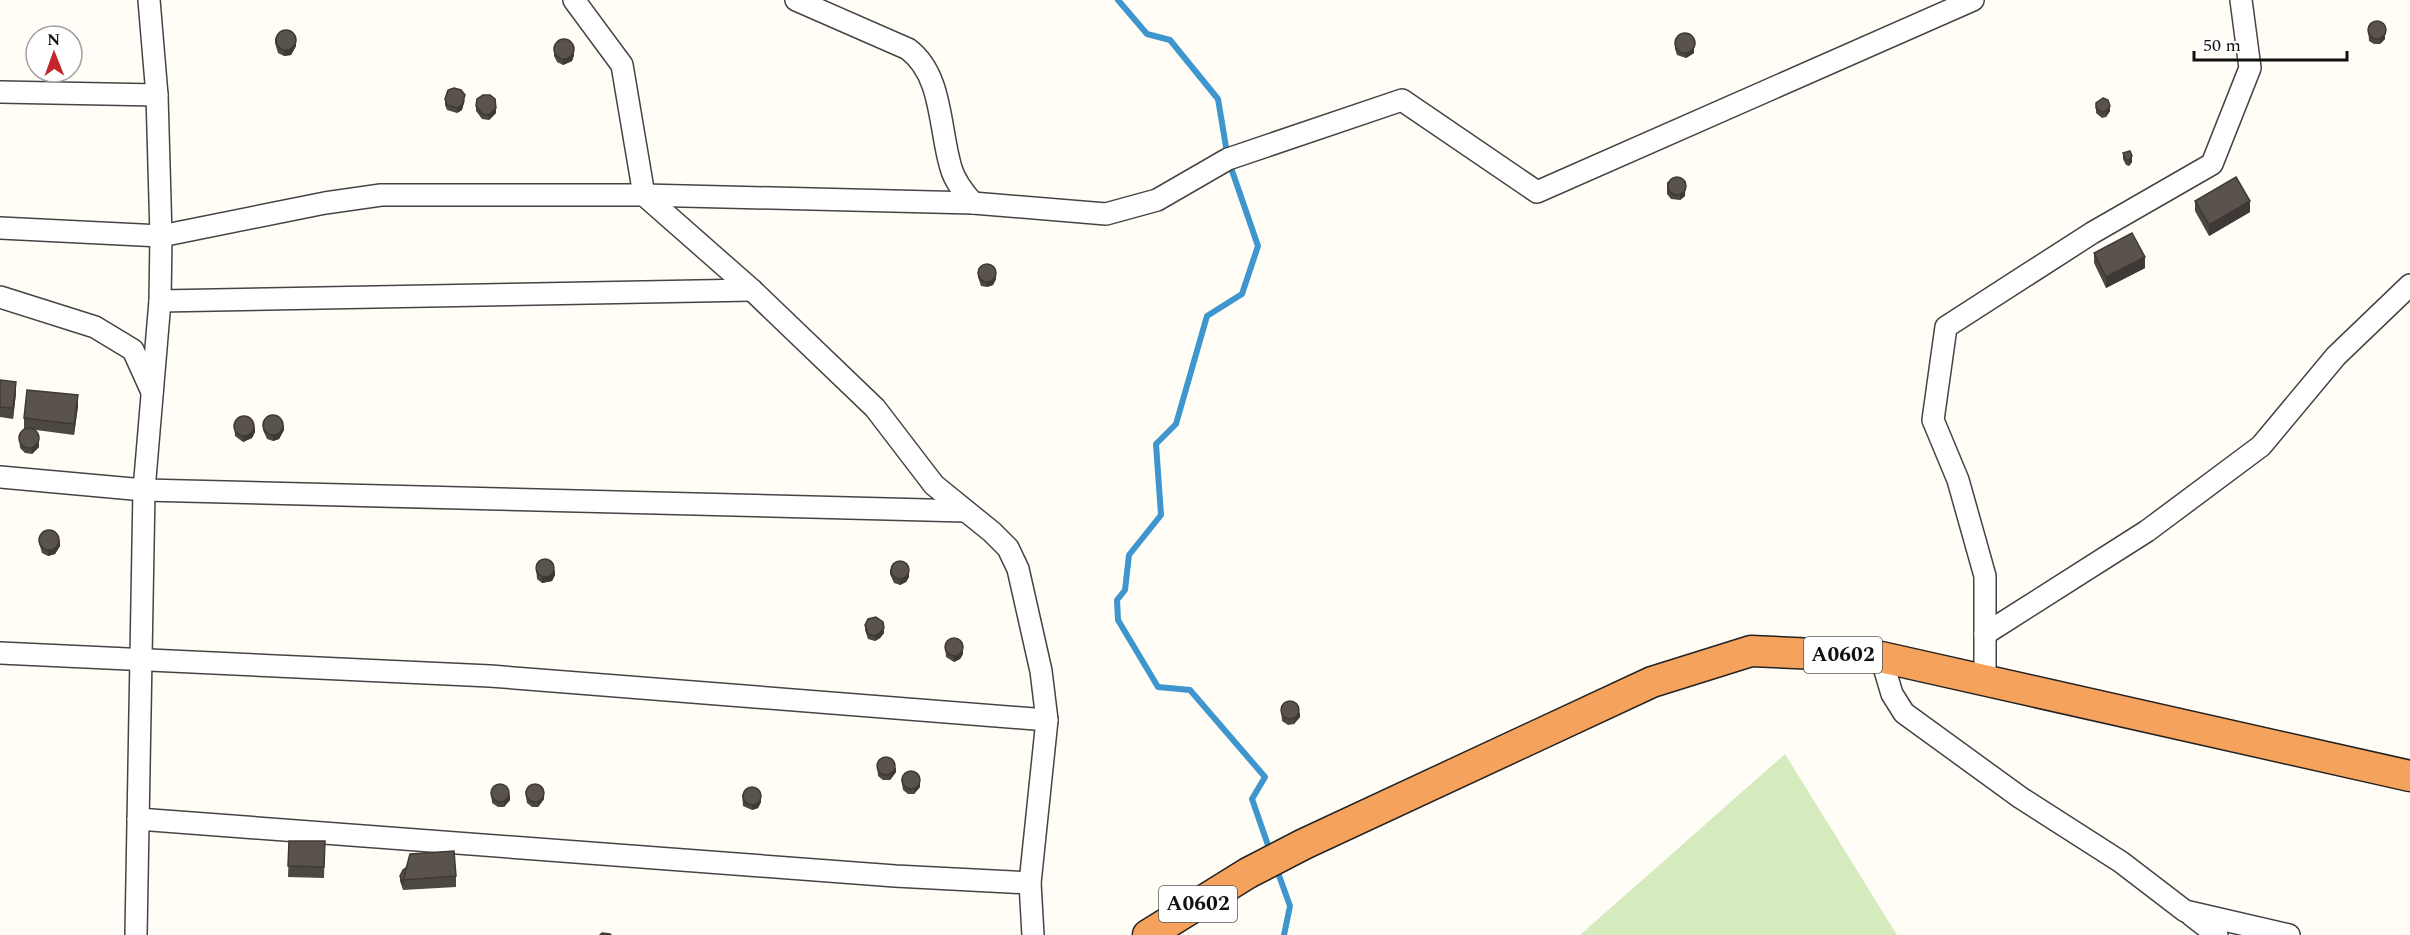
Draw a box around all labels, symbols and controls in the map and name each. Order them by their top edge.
north arrow [24,24,84,84]
scale bar [2194,24,2347,62]
text: N [47,28,60,52]
text: 50 m [2203,32,2241,59]
road number: A0602 [1804,637,1882,673]
road number: A0602 [1159,886,1237,922]

